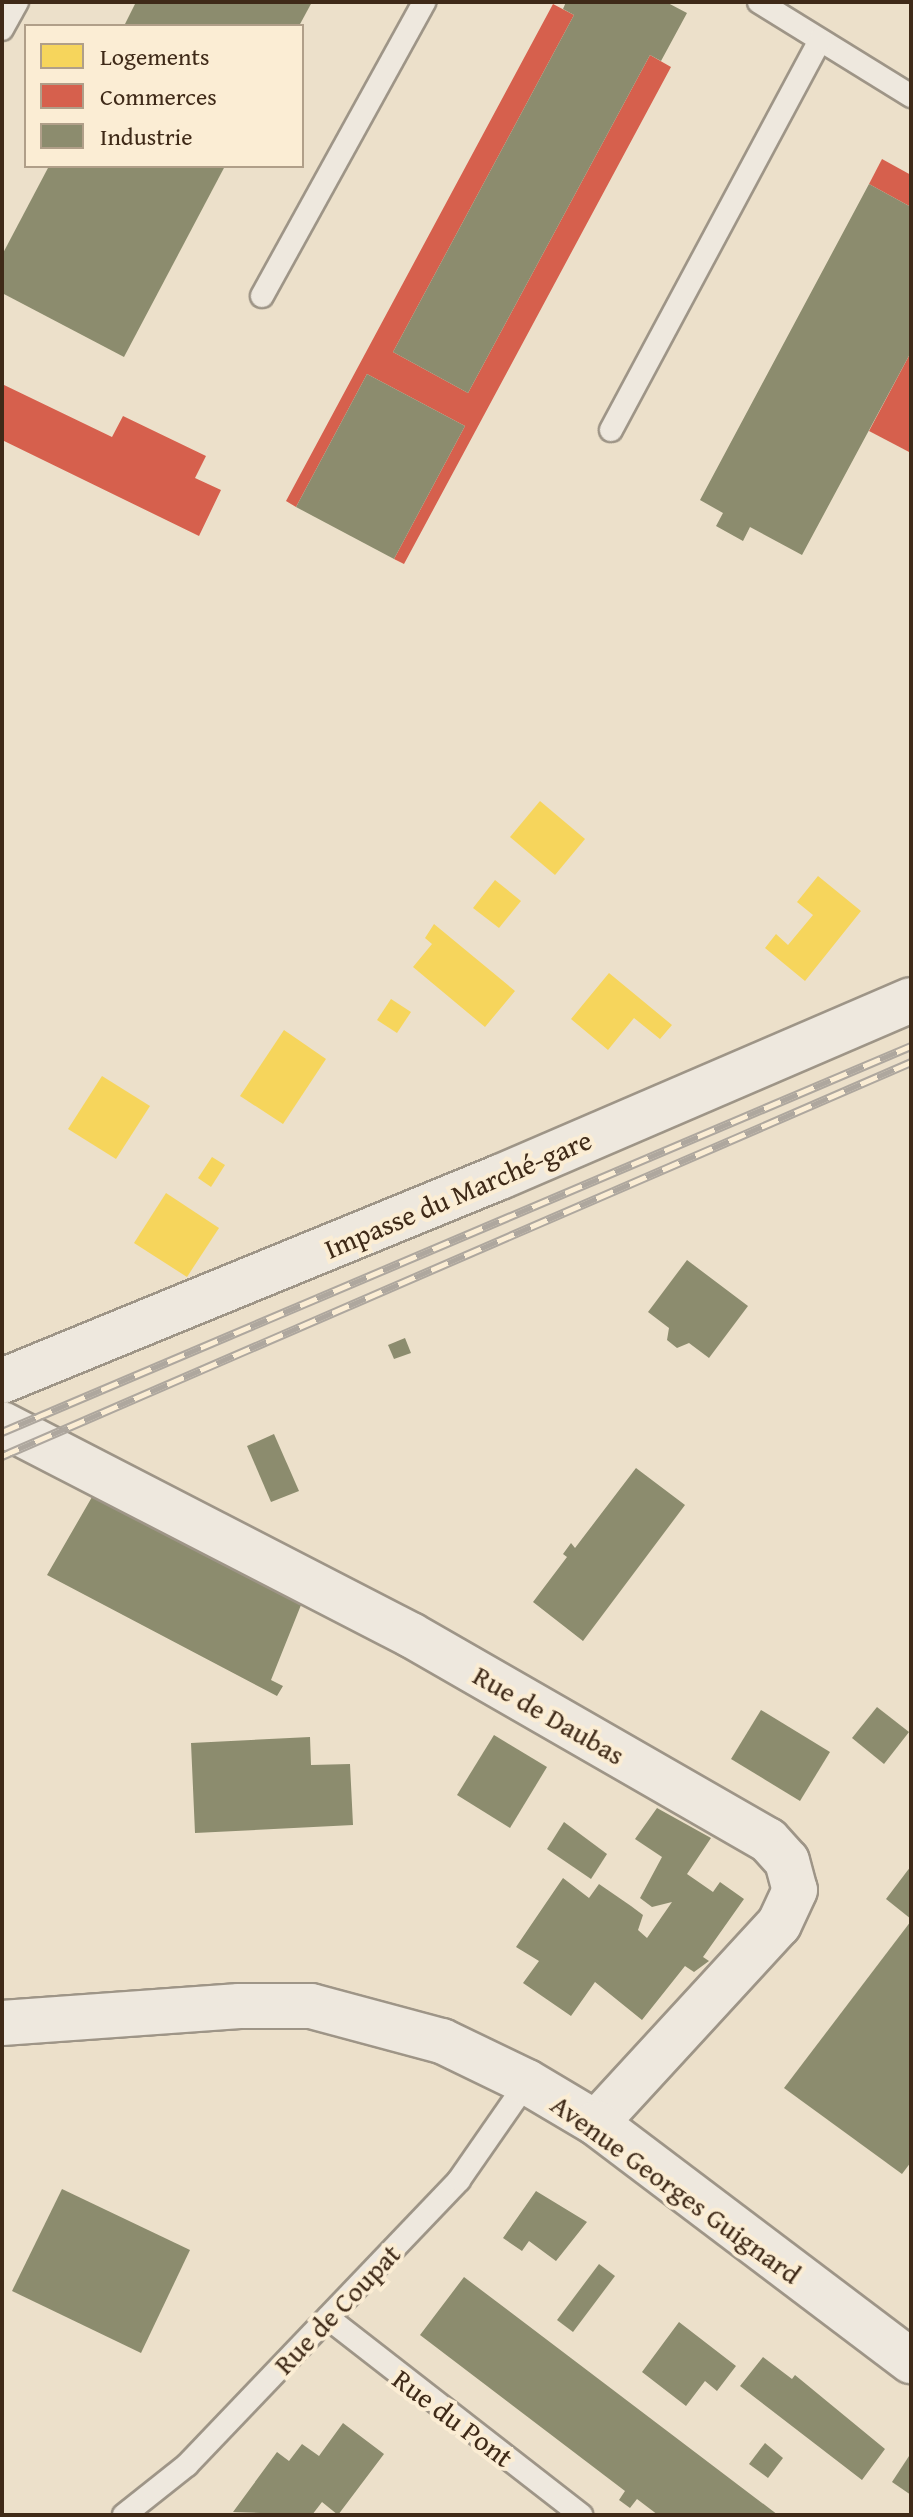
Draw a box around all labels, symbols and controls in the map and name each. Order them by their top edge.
legend [24,24,304,168]
text: Logements [100,39,210,74]
text: Commerces [100,79,217,114]
text: Industrie [100,119,193,154]
street label: Impasse du Marché-gare [319,1123,597,1265]
street label: Rue de Daubas [467,1658,631,1772]
street label: Avenue Georges Guignard [545,2087,807,2291]
street label: Rue de Coupat [267,2237,407,2381]
street label: Rue du Pont [386,2362,520,2474]

